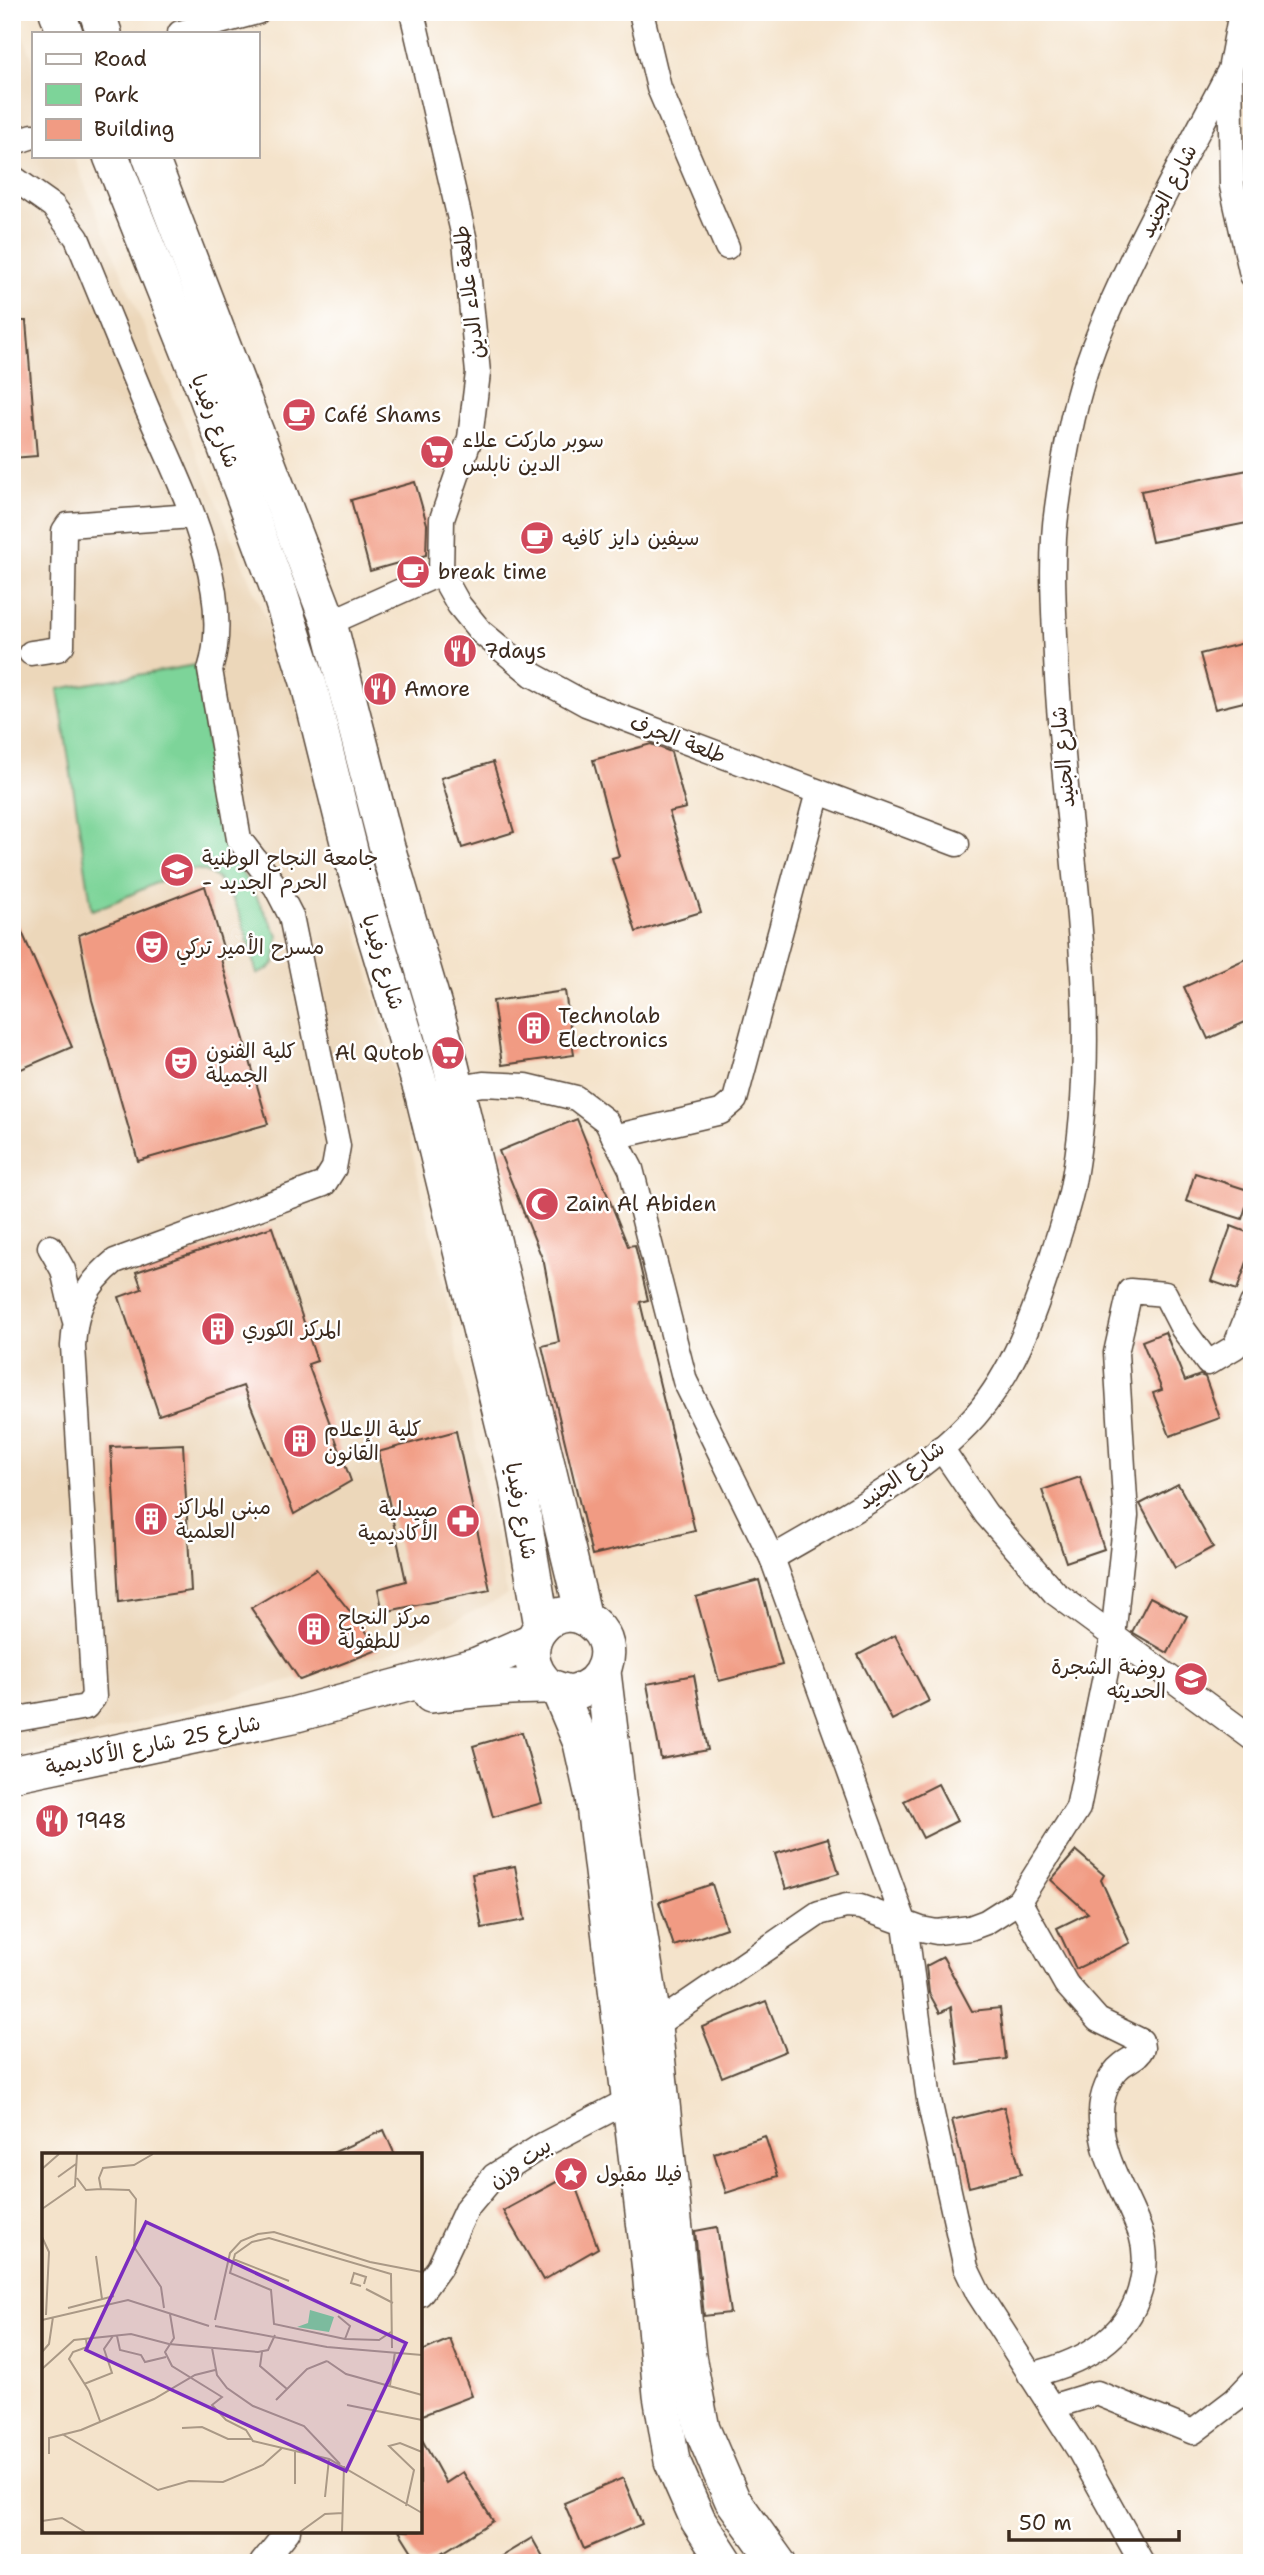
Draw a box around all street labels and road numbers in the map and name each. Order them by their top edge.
street label: شارع الجنيد [1132,139,1204,243]
street label: طلعة علاء الدين [447,224,491,360]
street label: شارع رفيديا [183,370,246,472]
street label: شارع الجنيد [1045,705,1082,809]
street label: طلعة الجرف [626,708,730,770]
street label: شارع رفيديا [354,911,411,1013]
street label: شارع الجنيد [852,1434,951,1517]
street label: شارع رفيديا [498,1460,543,1562]
street label: شارع 25 شارع الأكاديمية [43,1708,263,1782]
street label: بيت وزن [483,2131,557,2195]

